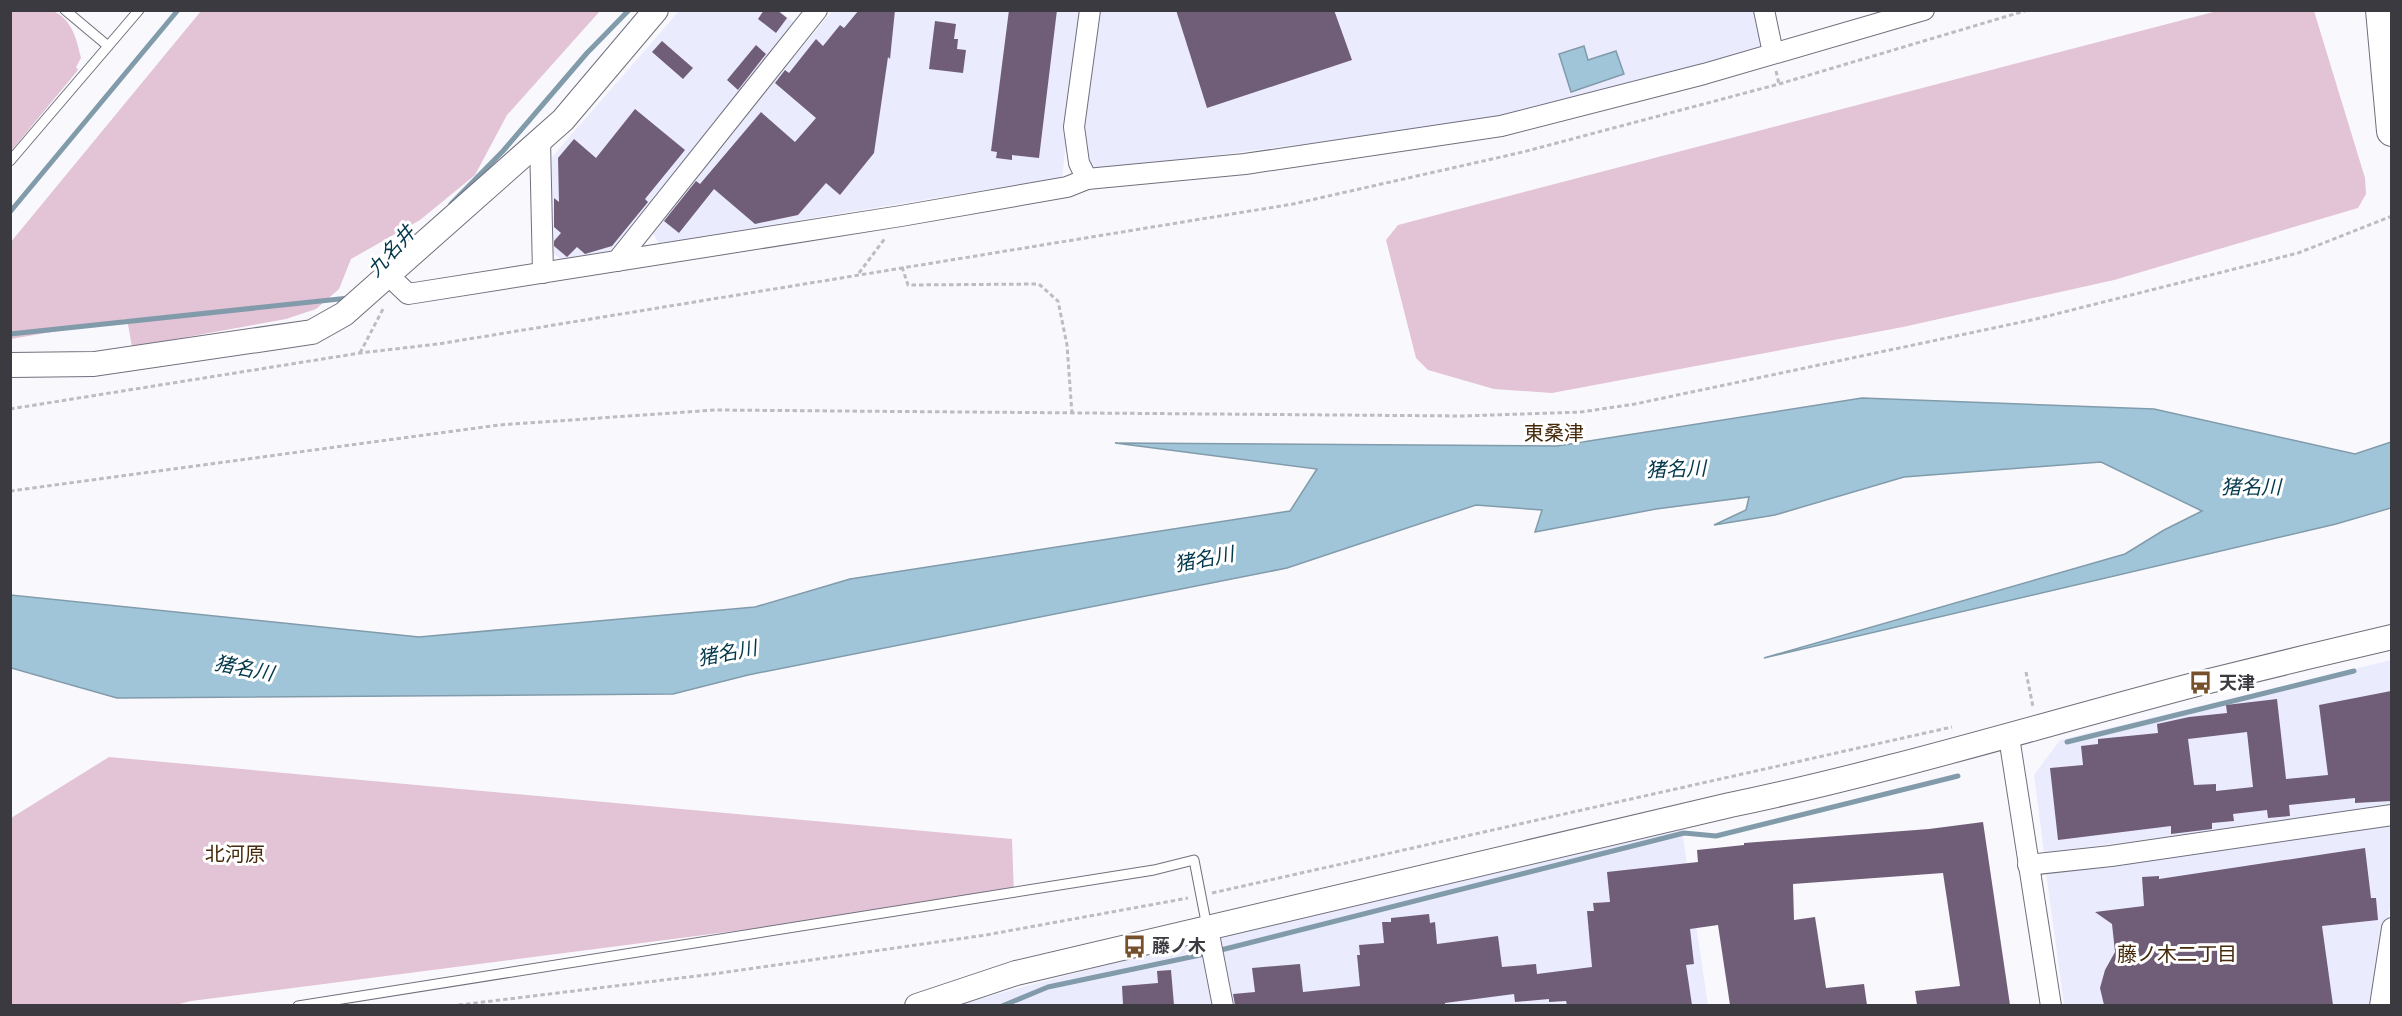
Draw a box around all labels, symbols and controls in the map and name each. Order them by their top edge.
water label: 九名井 [362,219,421,281]
district label: 東桑津 [1524,421,1584,445]
water label: 猪名川 [1646,456,1708,482]
water label: 猪名川 [2221,475,2283,499]
water label: 猪名川 [1172,541,1238,577]
water label: 猪名川 [695,635,761,671]
water label: 猪名川 [212,650,278,686]
bus stop icon: 天津 [2188,670,2214,696]
place label: 天津 [2219,672,2255,694]
district label: 北河原 [205,842,265,866]
bus stop icon: 藤ノ木 [1121,933,1147,959]
place label: 藤ノ木 [1152,935,1206,957]
district label: 藤ノ木二丁目 [2117,942,2237,966]

